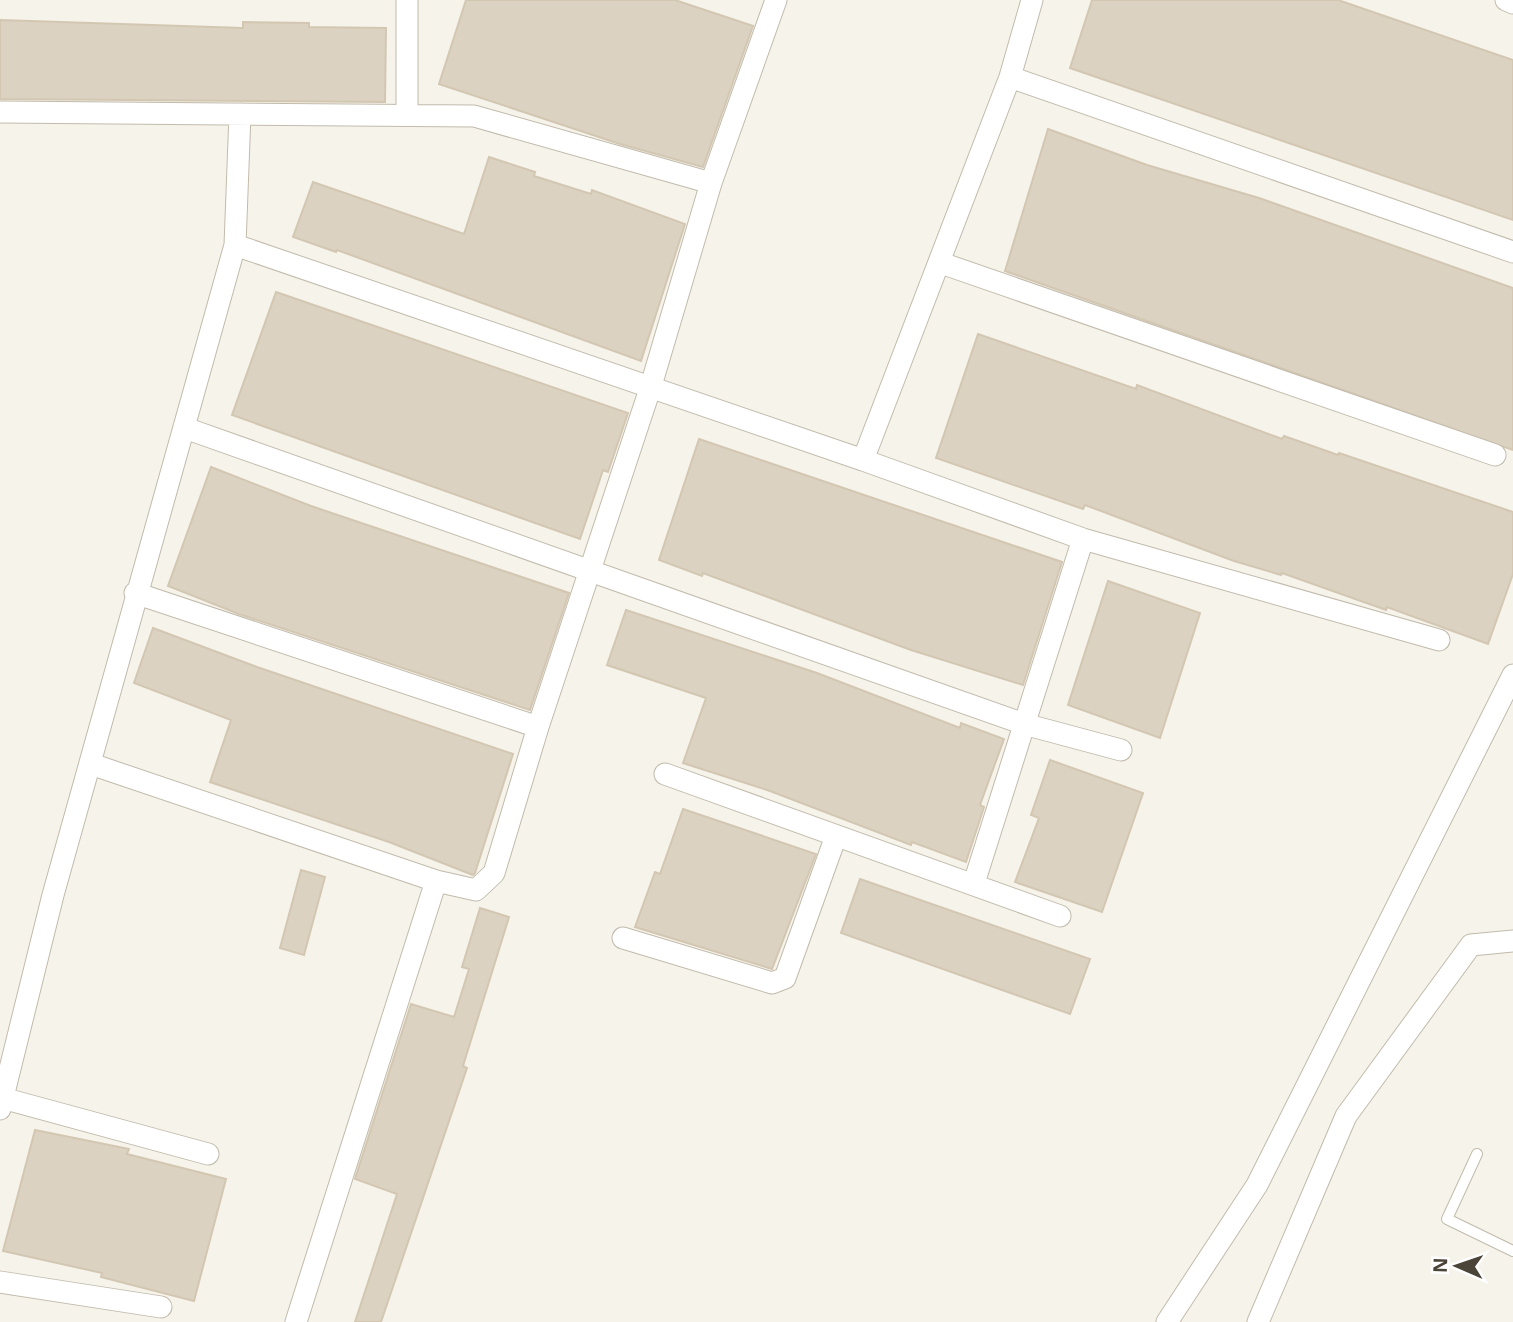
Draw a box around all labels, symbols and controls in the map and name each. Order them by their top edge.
north arrow [1422,1231,1492,1301]
text: N [1427,1257,1453,1274]

